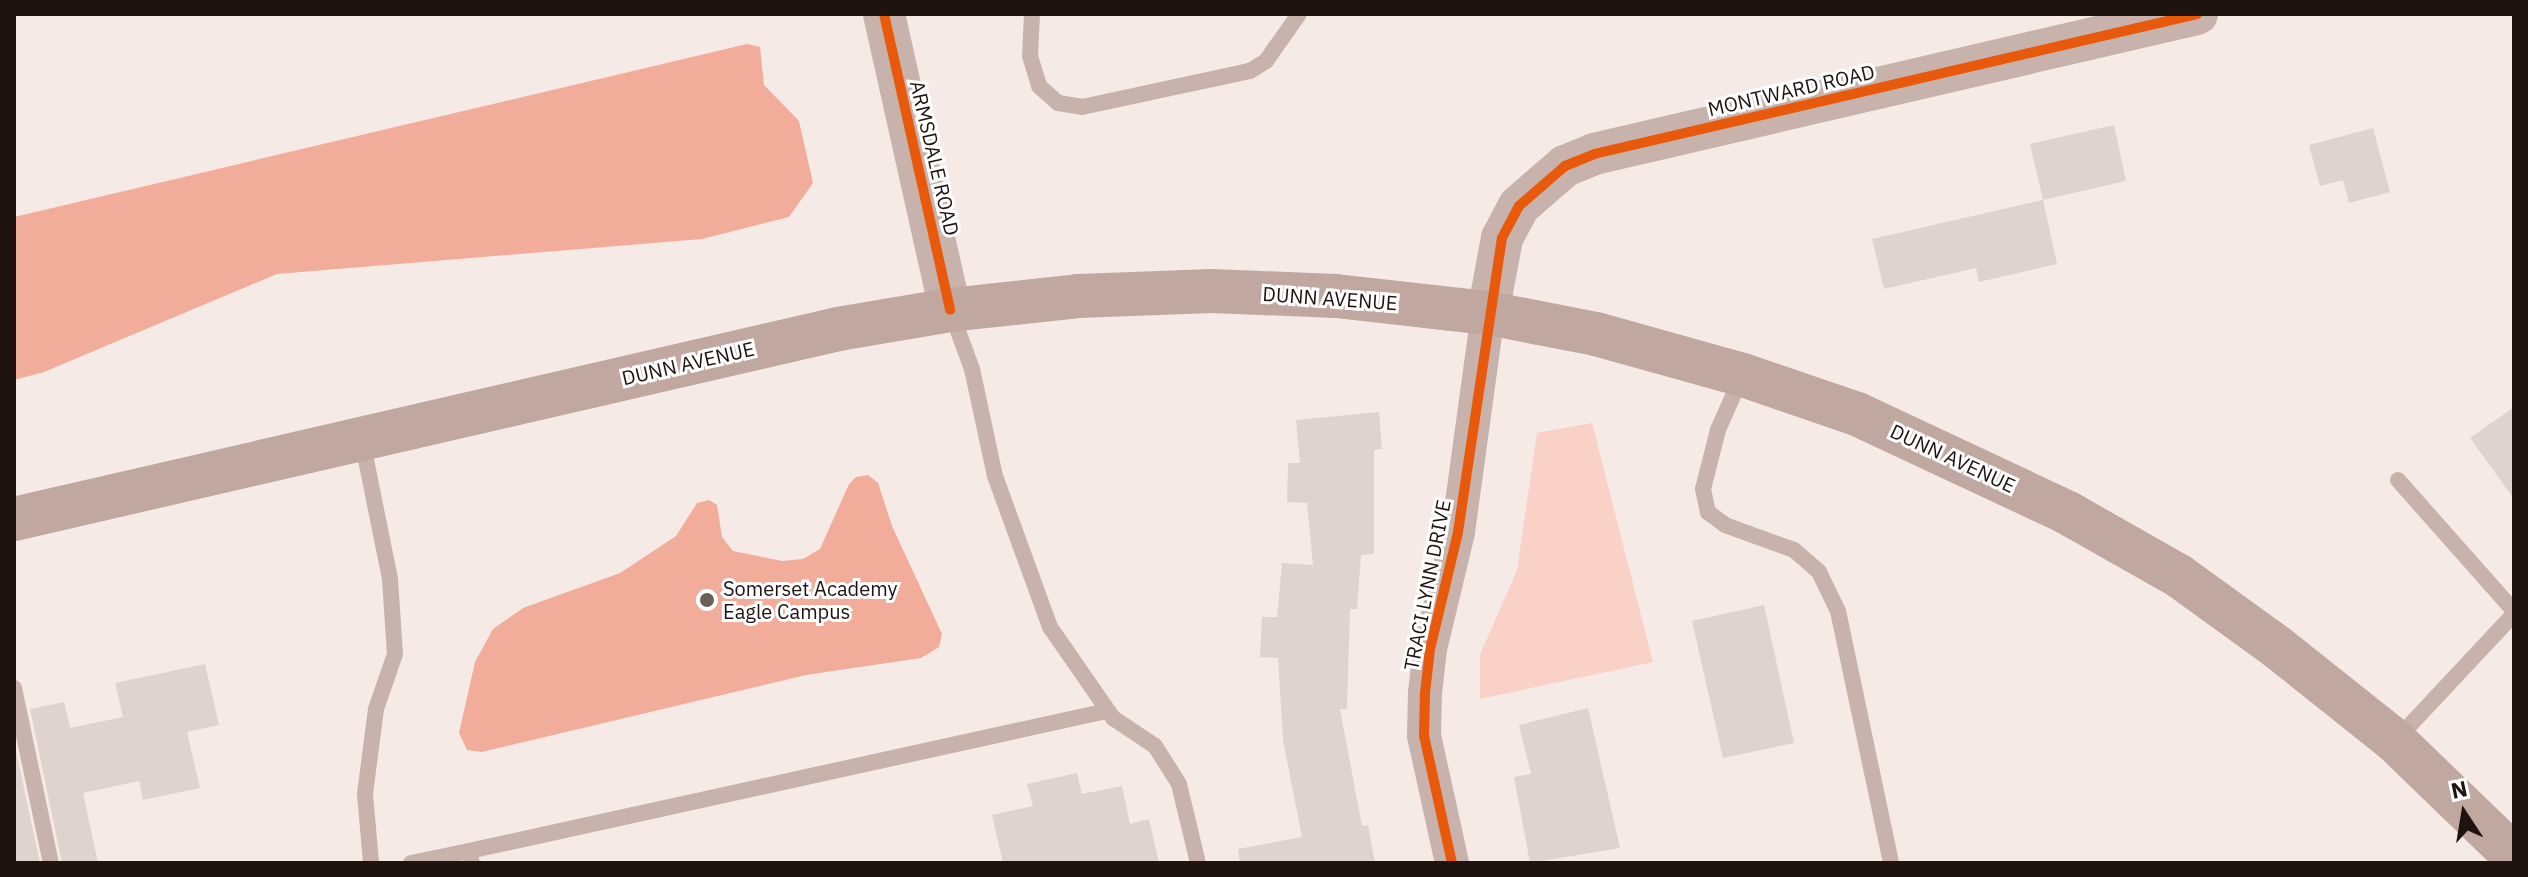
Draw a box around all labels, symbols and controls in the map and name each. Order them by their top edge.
street label: MONTWARD ROAD [1705,59,1877,121]
street label: ARMSDALE ROAD [905,78,965,238]
street label: DUNN AVENUE [1262,281,1398,315]
street label: DUNN AVENUE [619,336,757,390]
street label: DUNN AVENUE [1887,419,2019,497]
street label: TRACI LYNN DRIVE [1399,498,1455,672]
place label: Somerset Academy Eagle Campus [723,576,897,623]
marker: Somerset Academy Eagle Campus [698,591,716,609]
north arrow [2424,773,2504,853]
text: N [2448,773,2470,805]

